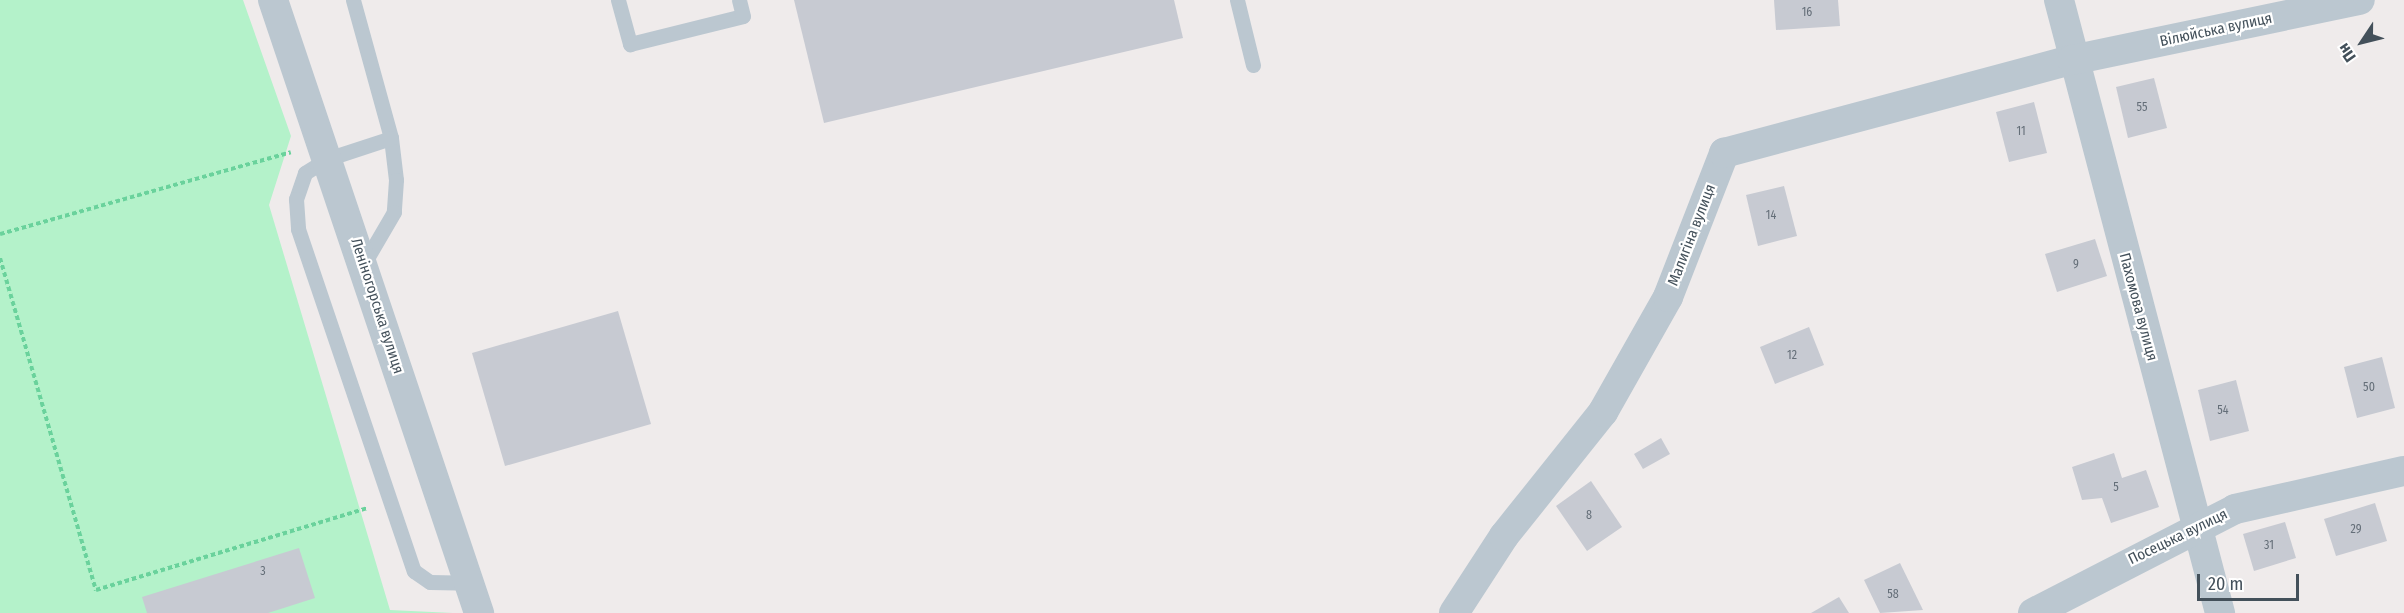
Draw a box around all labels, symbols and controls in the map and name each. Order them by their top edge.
house number: 16 [1802,6,1812,20]
street label: Вілюйська вулиця [2158,9,2274,51]
north arrow [2332,12,2392,72]
text: Пн [2334,40,2360,65]
house number: 55 [2137,101,2147,115]
house number: 11 [2016,125,2026,139]
street label: Малигіна вулиця [1664,182,1720,288]
house number: 14 [1766,209,1776,223]
street label: Леніногорська вулиця [347,236,407,376]
street label: Пахомова вулиця [2115,251,2161,363]
house number: 9 [2073,258,2079,272]
house number: 12 [1787,349,1797,363]
house number: 50 [2363,381,2375,395]
house number: 54 [2217,404,2229,418]
house number: 5 [2113,481,2119,495]
street label: Посецька вулиця [2125,505,2231,569]
house number: 8 [1586,509,1592,523]
house number: 29 [2350,523,2362,537]
house number: 31 [2264,539,2274,553]
scale bar [2200,562,2302,600]
house number: 3 [260,565,266,579]
text: 20 m [2208,573,2243,595]
house number: 58 [1887,588,1899,602]

